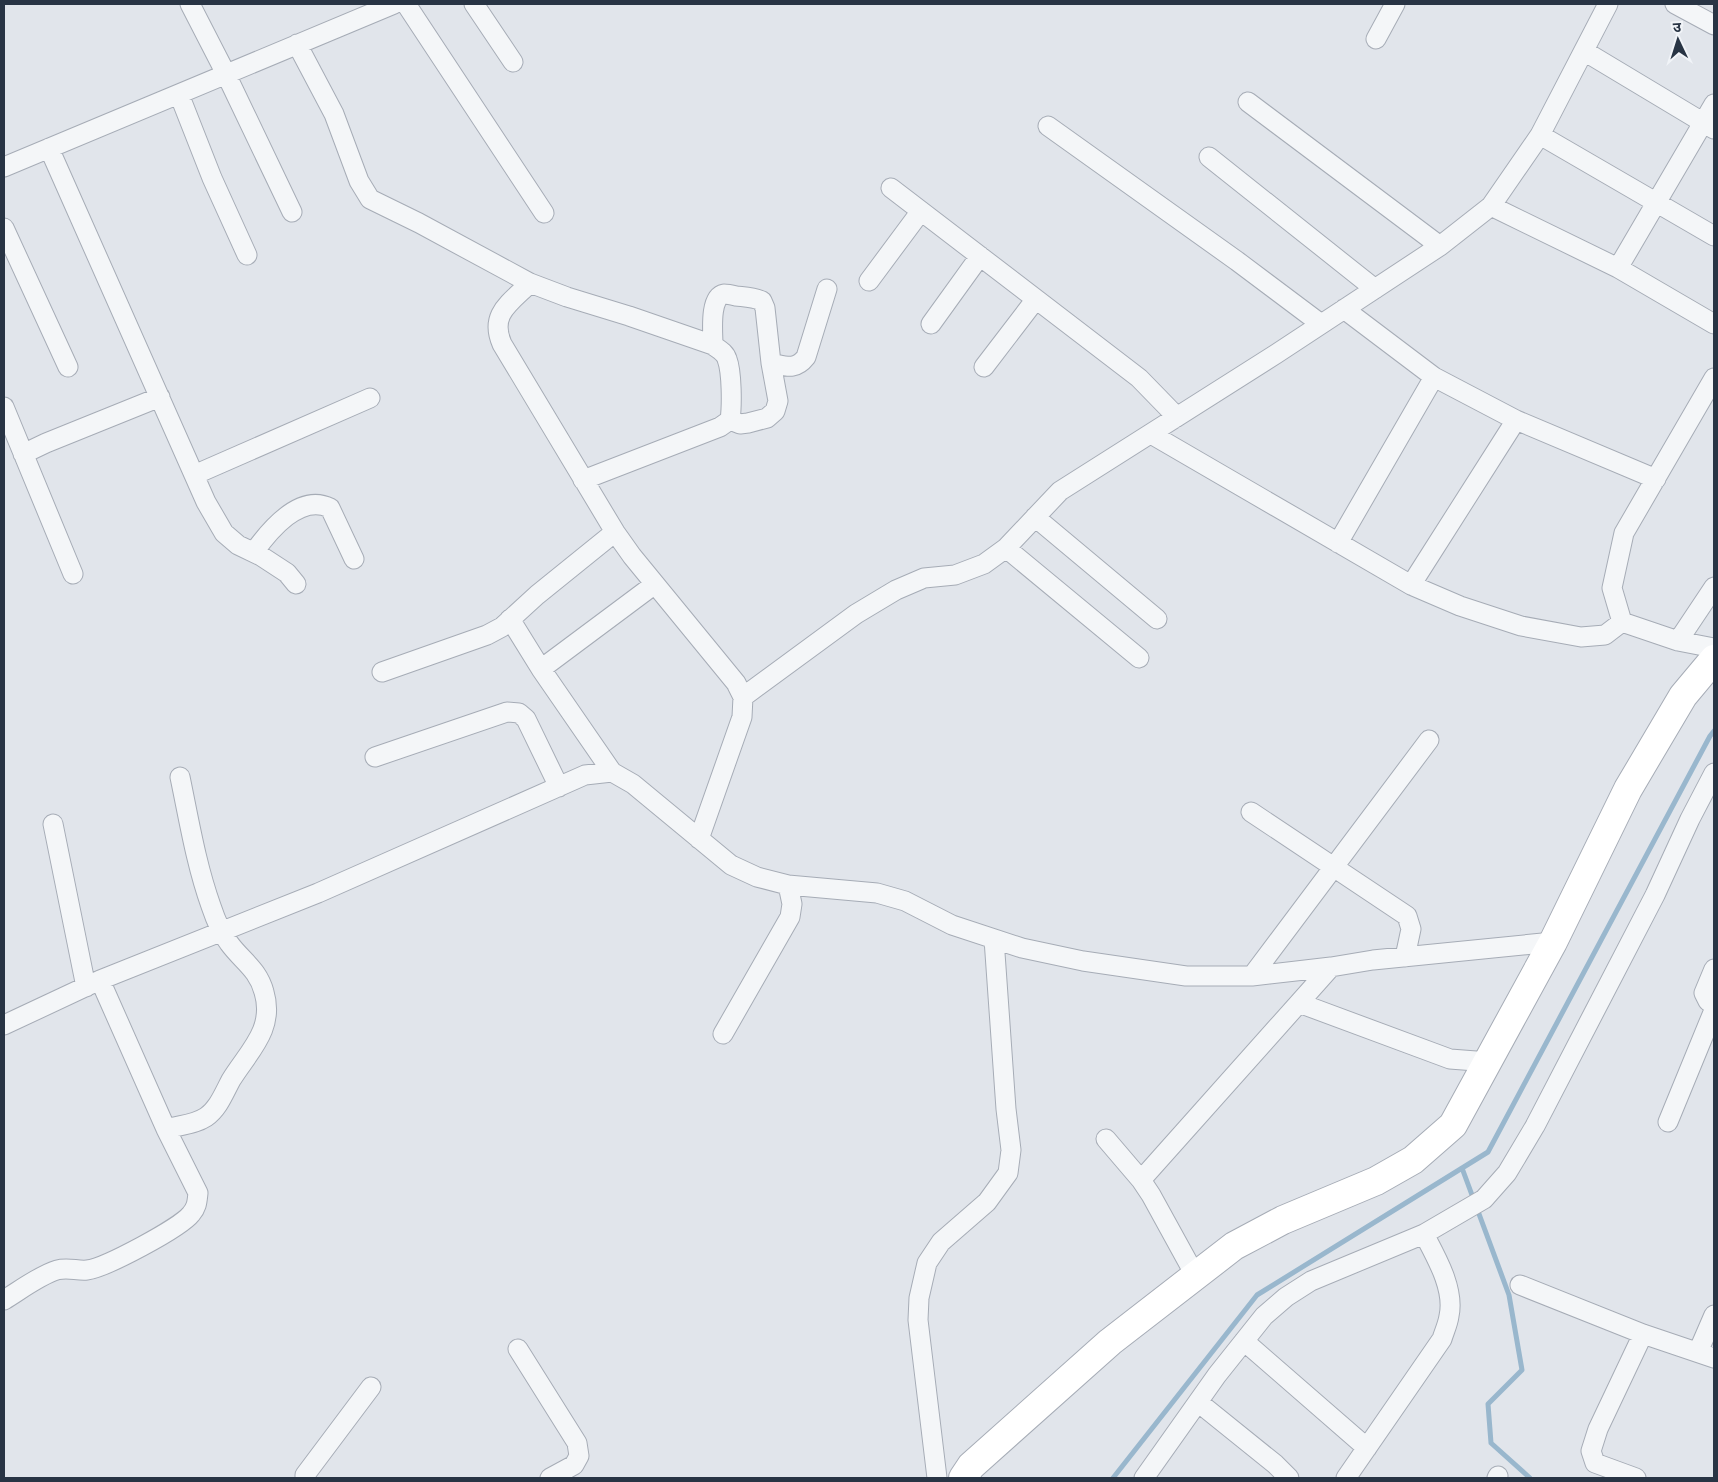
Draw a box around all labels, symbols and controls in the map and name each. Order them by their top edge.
north arrow [1653,15,1703,65]
text: उ [1672,19,1683,36]

